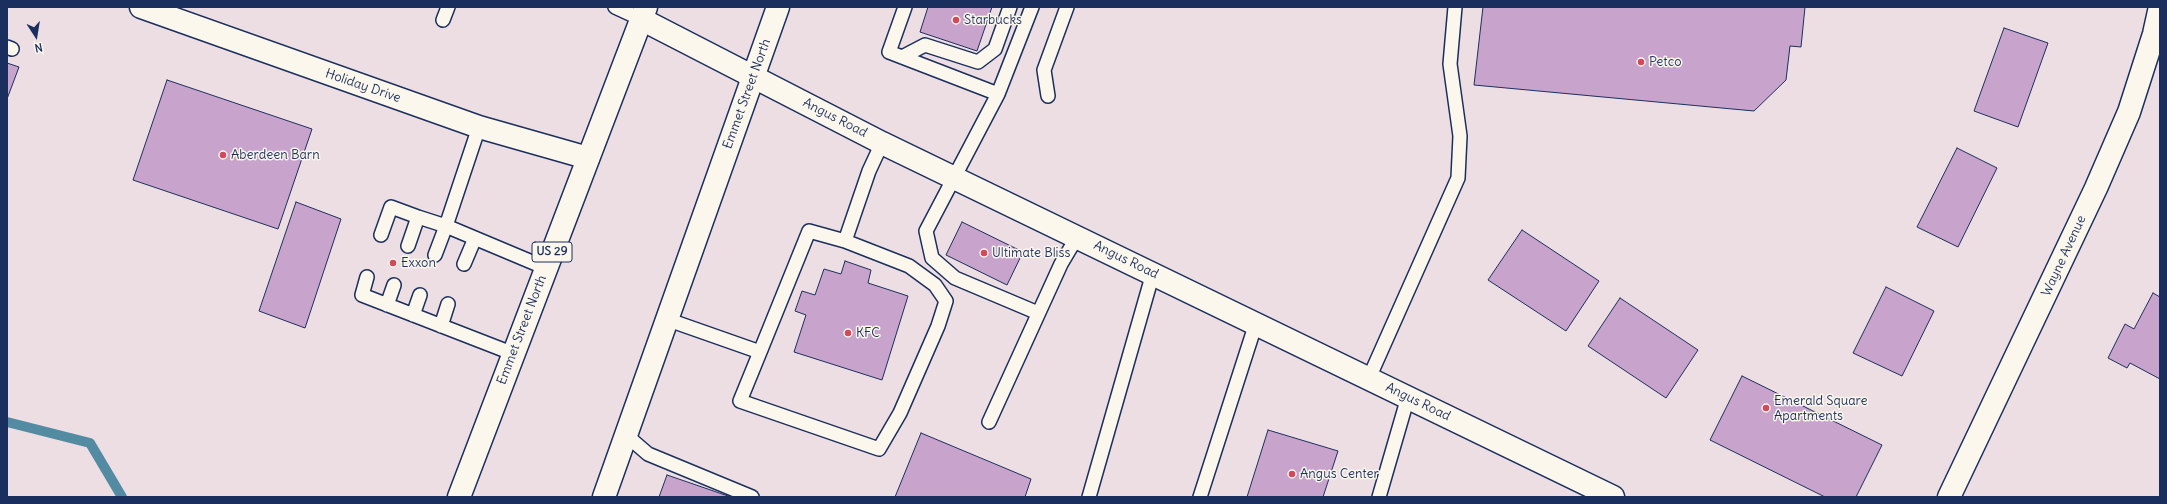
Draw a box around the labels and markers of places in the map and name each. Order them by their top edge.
place label: Starbucks [964,12,1022,28]
marker: Starbucks [951,15,961,25]
place label: Petco [1649,54,1682,70]
marker: Petco [1636,57,1646,67]
place label: Aberdeen Barn [231,147,320,163]
marker: Aberdeen Barn [218,150,228,160]
place label: Ultimate Bliss [992,245,1070,261]
marker: Ultimate Bliss [979,248,989,258]
place label: Exxon [401,255,436,271]
marker: Exxon [388,258,398,268]
place label: KFC [856,325,880,341]
marker: KFC [843,328,853,338]
place label: Emerald Square Apartments [1774,393,1868,424]
marker: Emerald Square Apartments [1761,403,1771,413]
place label: Angus Center [1300,466,1379,482]
marker: Angus Center [1287,469,1297,479]

